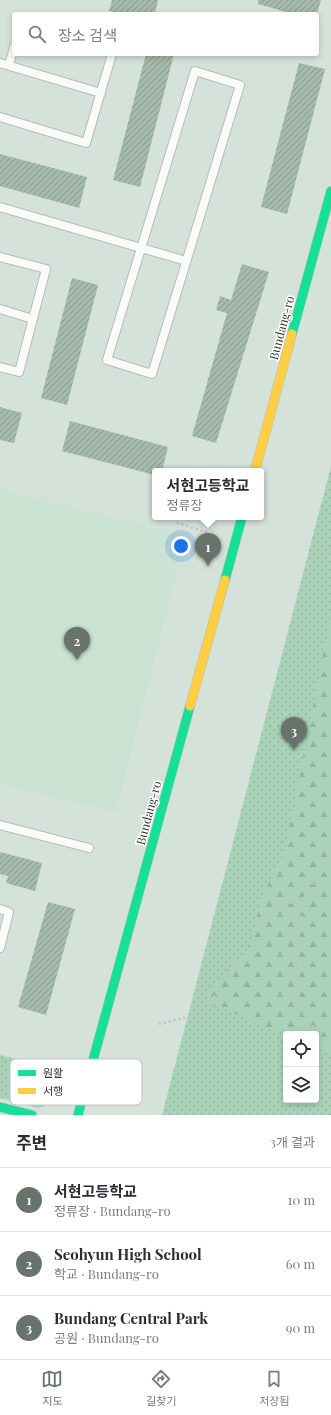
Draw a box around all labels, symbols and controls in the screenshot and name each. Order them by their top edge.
search box [12,12,319,56]
icon: search [26,23,48,45]
text: 장소 검색 [58,25,117,45]
street label: Bundang-ro [265,294,297,361]
popup [152,468,264,520]
text: 서현고등학교 [167,475,249,495]
text: 정류장 [167,496,202,513]
pin: 1 [195,533,221,566]
your location [171,536,191,556]
pin: 2 [64,627,90,660]
pin: 3 [281,717,307,750]
street label: Bundang-ro [132,779,164,846]
map controls [283,1031,319,1103]
button: locate [283,1031,319,1067]
legend [10,1059,142,1105]
text: 원활 [43,1065,63,1080]
button: layers [283,1067,319,1103]
text: 서행 [43,1083,63,1098]
text: 주변 [16,1131,47,1153]
text: 3개 결과 [270,1133,315,1150]
text: 서현고등학교 [54,1181,137,1201]
text: 1 [27,1191,31,1208]
text: 10 m [288,1191,315,1208]
text: 정류장 · Bundang-ro [54,1202,171,1219]
text: Seohyun High School [54,1244,202,1264]
text: 2 [26,1255,32,1272]
text: 60 m [286,1255,315,1272]
text: 학교 · Bundang-ro [54,1265,159,1282]
text: Bundang Central Park [54,1308,208,1328]
text: 3 [26,1319,32,1336]
text: 90 m [286,1319,315,1336]
text: 공원 · Bundang-ro [54,1329,159,1346]
tab: 지도 [41,1368,63,1408]
tab: 길찾기 [146,1368,177,1408]
tab: 저장됨 [259,1368,290,1408]

